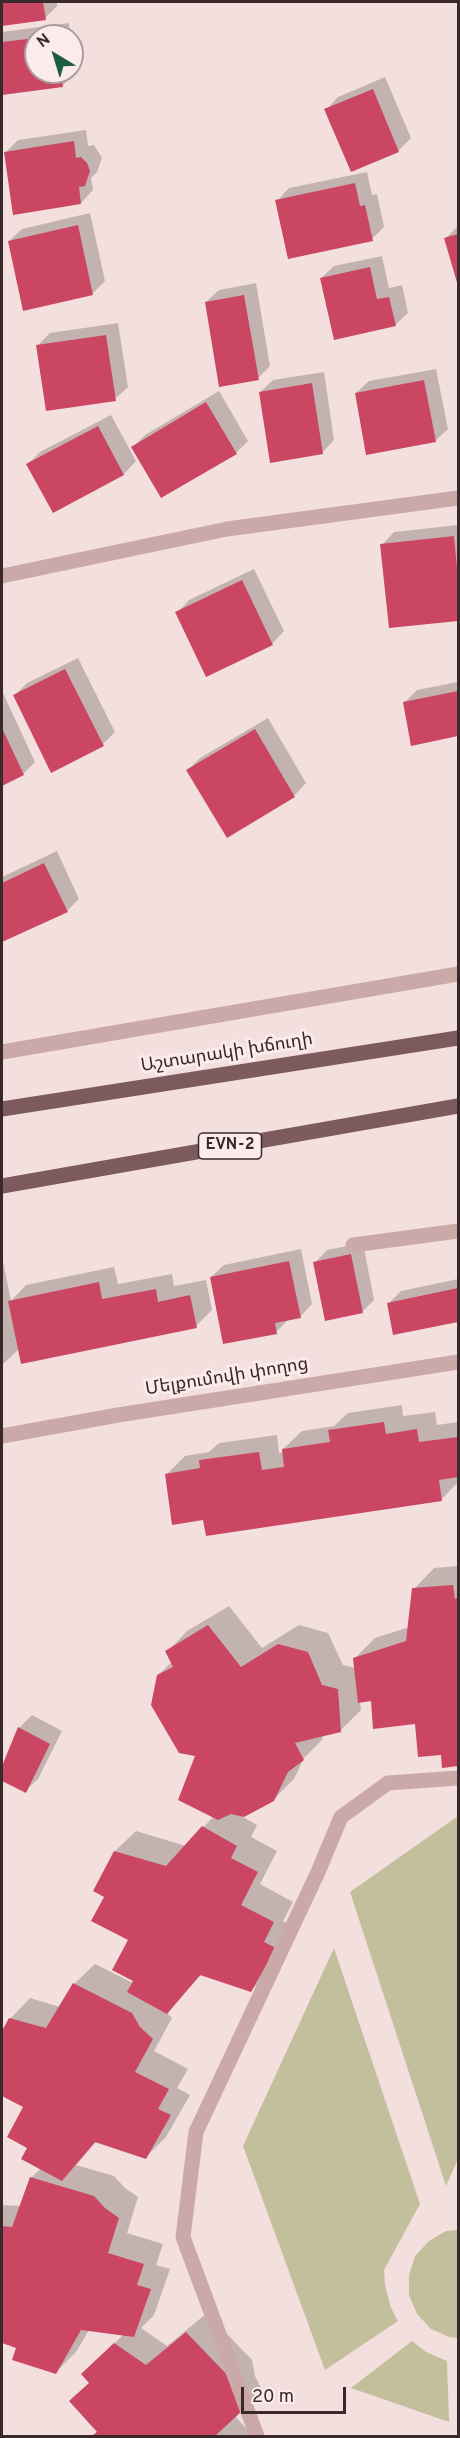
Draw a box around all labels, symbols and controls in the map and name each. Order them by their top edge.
north arrow [24,24,84,84]
text: N [33,30,55,53]
street label: Աշտարակի խճուղի [140,1030,314,1078]
road number: EVN-2 [198,1133,262,1159]
street label: Մելքումովի փողոց [144,1354,310,1402]
scale bar [244,2375,349,2413]
text: 20 m [252,2386,294,2409]

